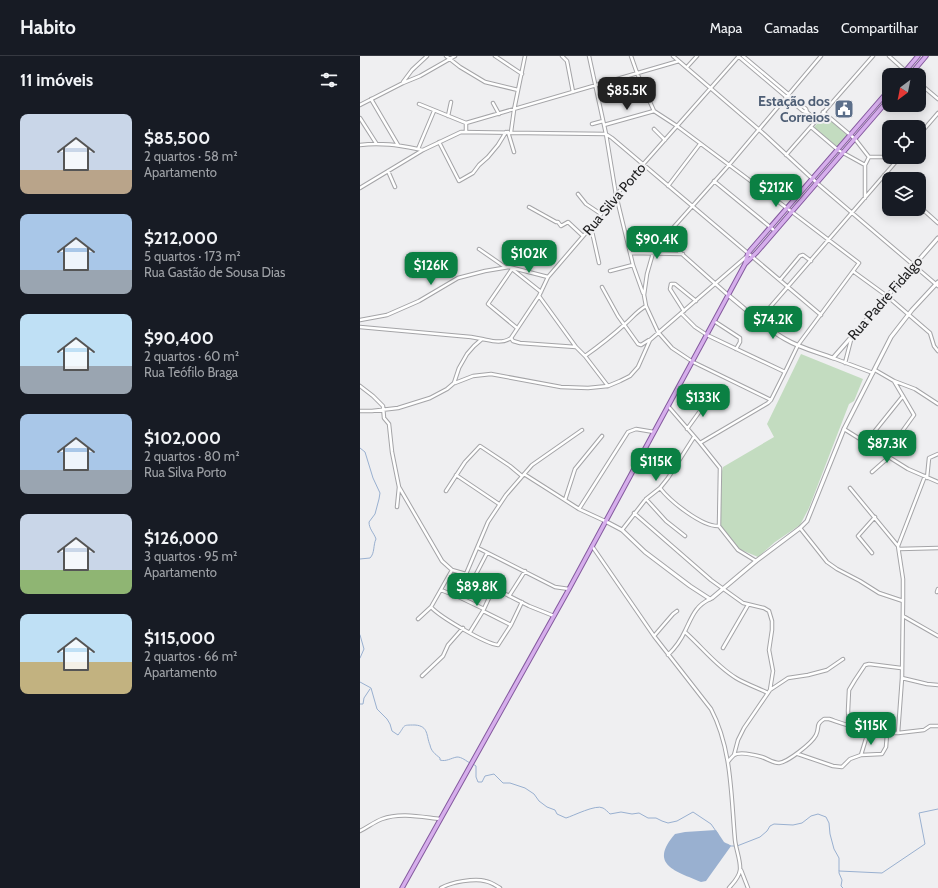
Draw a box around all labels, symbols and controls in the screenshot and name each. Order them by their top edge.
text: Habito [20,16,76,39]
text: Mapa [710,19,742,37]
text: Camadas [764,19,819,37]
text: Compartilhar [841,19,918,37]
north arrow [882,68,926,112]
map controls [882,68,926,216]
icon: filters [318,69,340,91]
text: 11 imóveis [20,70,93,90]
pin: $85.5K [594,77,660,111]
text: $85.5K [607,82,647,98]
place label: Estação dos Correios [758,92,830,126]
public building icon: Estação dos Correios [833,98,855,120]
button: locate [882,120,926,164]
text: $85,500 [144,128,210,148]
icon: home [52,130,100,178]
text: 2 quartos · 58 m² [144,148,238,164]
street label: Rua Silva Porto [579,159,650,239]
text: Apartamento [144,164,217,180]
button: layers [882,172,926,216]
pin: $212K [748,174,804,208]
text: $212K [759,179,793,195]
pin: $90.4K [624,226,690,260]
text: $212,000 [144,228,218,248]
icon: home [52,230,100,278]
text: $90.4K [636,231,679,247]
pin: $102K [501,240,557,274]
text: $102K [511,245,547,261]
text: 5 quartos · 173 m² [144,248,241,264]
pin: $126K [403,252,459,286]
street label: Rua Padre Fidalgo [844,252,926,344]
text: $126K [414,257,448,273]
text: Rua Gastão de Sousa Dias [144,264,285,280]
pin: $74.2K [740,306,806,340]
text: $74.2K [753,311,793,327]
text: $90,400 [144,328,214,348]
icon: home [52,330,100,378]
text: 2 quartos · 60 m² [144,348,239,364]
text: Rua Teófilo Braga [144,364,238,380]
pin: $133K [675,384,731,418]
text: $133K [686,389,720,405]
text: $102,000 [144,428,221,448]
icon: home [52,430,100,478]
pin: $87.3K [854,430,920,464]
text: $87.3K [867,435,907,451]
text: 2 quartos · 80 m² [144,448,240,464]
pin: $115K [628,448,684,482]
text: $115K [640,453,672,469]
text: Rua Silva Porto [144,464,226,480]
text: $126,000 [144,528,218,548]
icon: home [52,530,100,578]
text: 3 quartos · 95 m² [144,548,237,564]
text: Apartamento [144,564,217,580]
pin: $89.8K [444,573,510,607]
text: $89.8K [456,578,498,594]
text: $115,000 [144,628,215,648]
icon: home [52,630,100,678]
text: 2 quartos · 66 m² [144,648,237,664]
text: Apartamento [144,664,217,680]
pin: $115K [843,712,899,746]
text: $115K [855,717,887,733]

